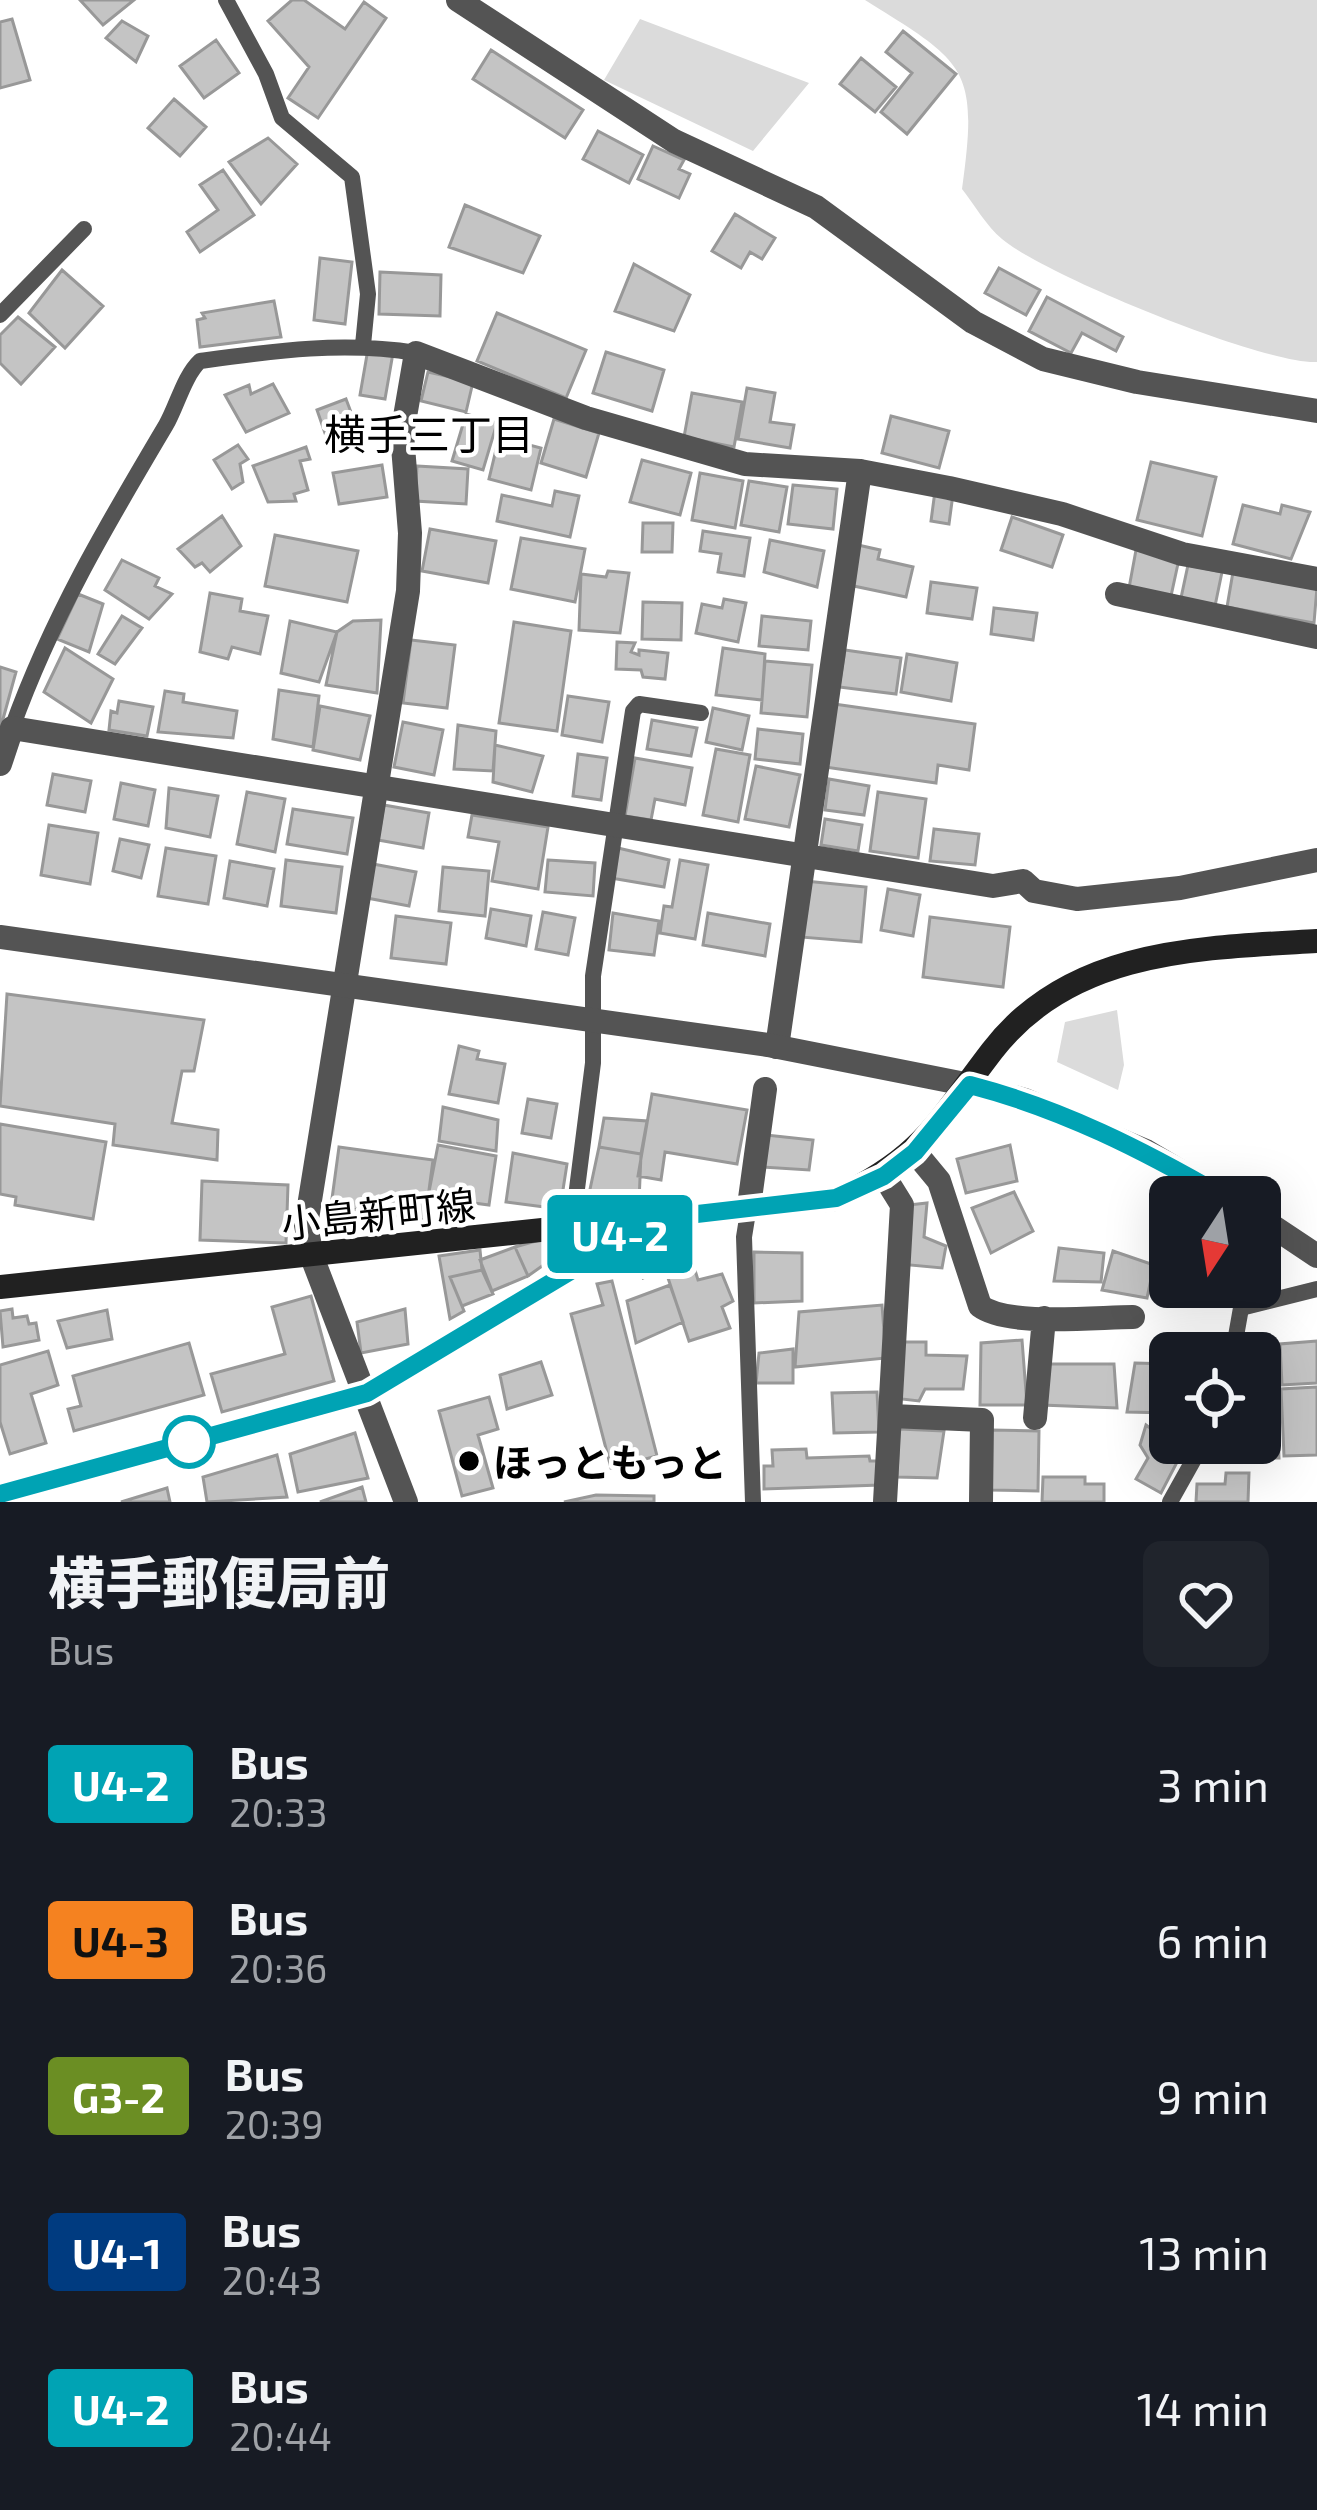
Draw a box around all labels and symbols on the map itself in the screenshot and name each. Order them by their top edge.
district label: 横手三丁目 [324,408,534,458]
north arrow [1149,1176,1281,1308]
street label: 小島新町線 [279,1179,477,1247]
line badge: U4-2 [536,1195,704,1273]
unlabelled marker [164,1417,214,1467]
place label: ほっともっと [493,1438,727,1485]
marker: ほっともっと [456,1448,482,1474]

